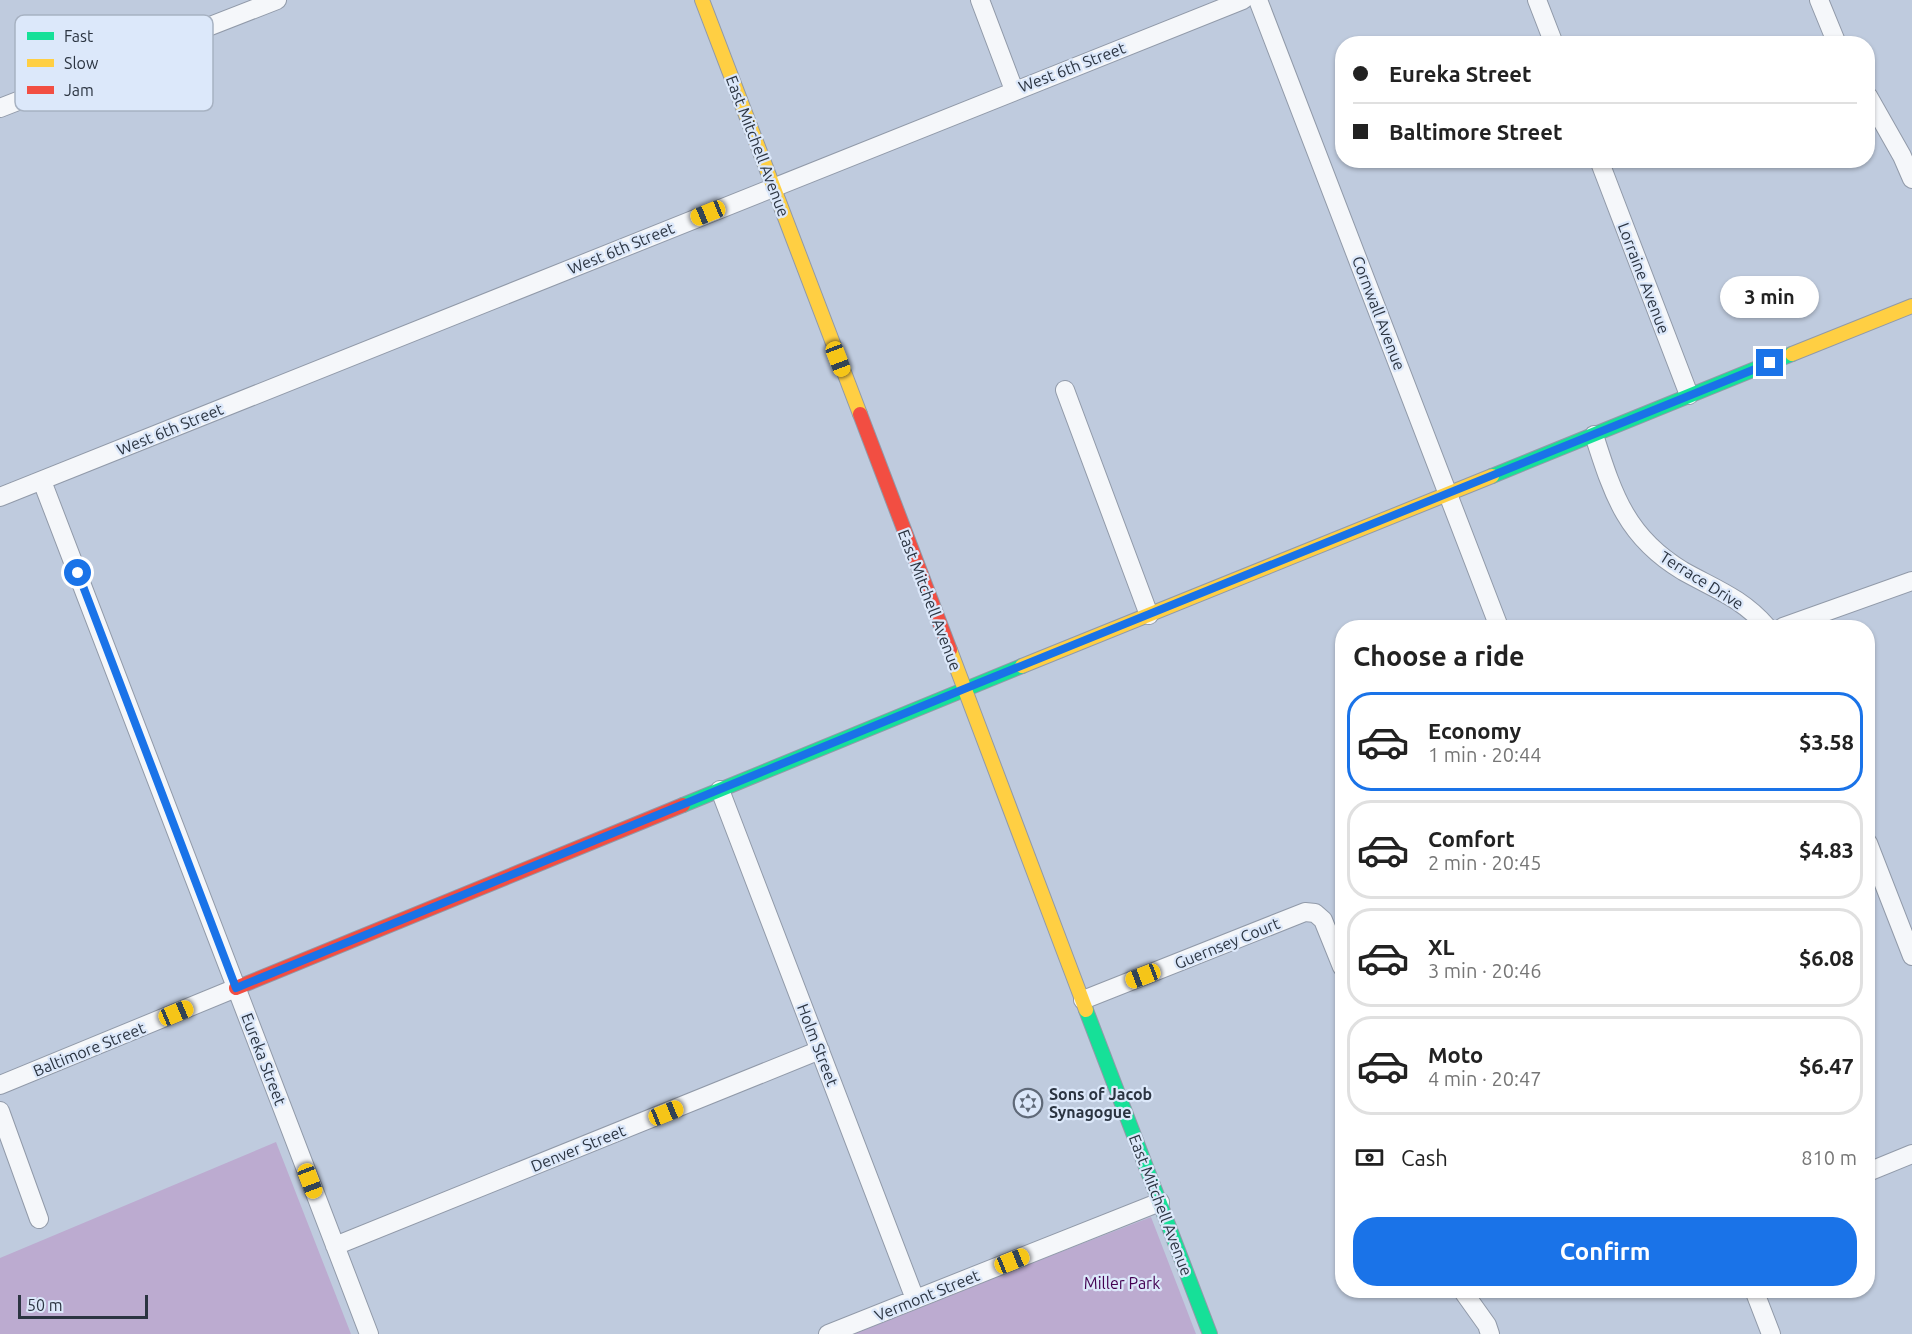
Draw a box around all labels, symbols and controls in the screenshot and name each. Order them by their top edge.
legend [15,15,213,111]
text: Fast [64,27,94,45]
street label: West 6th Street [1016,38,1129,96]
text: Slow [64,54,99,72]
text: Eureka Street [1389,61,1531,86]
street label: East Mitchell Avenue [723,73,793,219]
text: Jam [64,81,94,99]
text: Baltimore Street [1389,119,1562,144]
car [688,198,728,228]
street label: West 6th Street [565,218,677,278]
street label: Lorraine Avenue [1615,220,1673,336]
street label: Cornwall Avenue [1349,253,1409,373]
callout: 3 min [1720,276,1820,318]
text: 3 min [1744,285,1795,308]
car [823,339,853,379]
route end [1756,349,1783,376]
street label: West 6th Street [114,399,226,459]
street label: East Mitchell Avenue [895,527,965,673]
street label: Terrace Drive [1657,547,1747,613]
route start [64,559,91,586]
text: Choose a ride [1353,641,1525,671]
icon: car [1356,715,1410,769]
text: Economy [1428,718,1521,743]
text: $3.58 [1799,729,1854,754]
text: 1 min · 20:44 [1428,743,1542,766]
icon: car [1356,823,1410,877]
text: Comfort [1428,826,1515,851]
text: $4.83 [1799,837,1854,862]
text: 2 min · 20:45 [1428,851,1542,874]
street label: Guernsey Court [1172,913,1283,972]
icon: car [1356,931,1410,985]
text: XL [1428,934,1455,959]
text: $6.08 [1799,945,1854,970]
text: 3 min · 20:46 [1428,959,1542,982]
car [1123,961,1163,991]
car [156,998,196,1028]
street label: Holm Street [794,1001,842,1089]
street label: Eureka Street [238,1010,290,1108]
street label: Baltimore Street [30,1018,148,1080]
icon: car [1356,1039,1410,1093]
text: Moto [1428,1042,1483,1067]
text: $6.47 [1799,1053,1854,1078]
text: 4 min · 20:47 [1428,1067,1542,1090]
place label: Sons of Jacob Synagogue [1049,1085,1152,1121]
synagogue icon: Sons of Jacob Synagogue [1012,1087,1044,1119]
car [646,1098,686,1128]
street label: Denver Street [528,1121,628,1175]
street label: East Mitchell Avenue [1126,1132,1196,1278]
icon: cash [1353,1141,1386,1174]
text: Cash [1401,1145,1448,1170]
text: 810 m [1801,1146,1857,1169]
car [295,1161,325,1201]
button: Confirm [1353,1217,1857,1286]
car [992,1246,1032,1276]
street label: Vermont Street [872,1266,983,1324]
park label: Miller Park [1084,1274,1160,1292]
scale bar [18,1292,148,1320]
text: 50 m [27,1296,63,1314]

